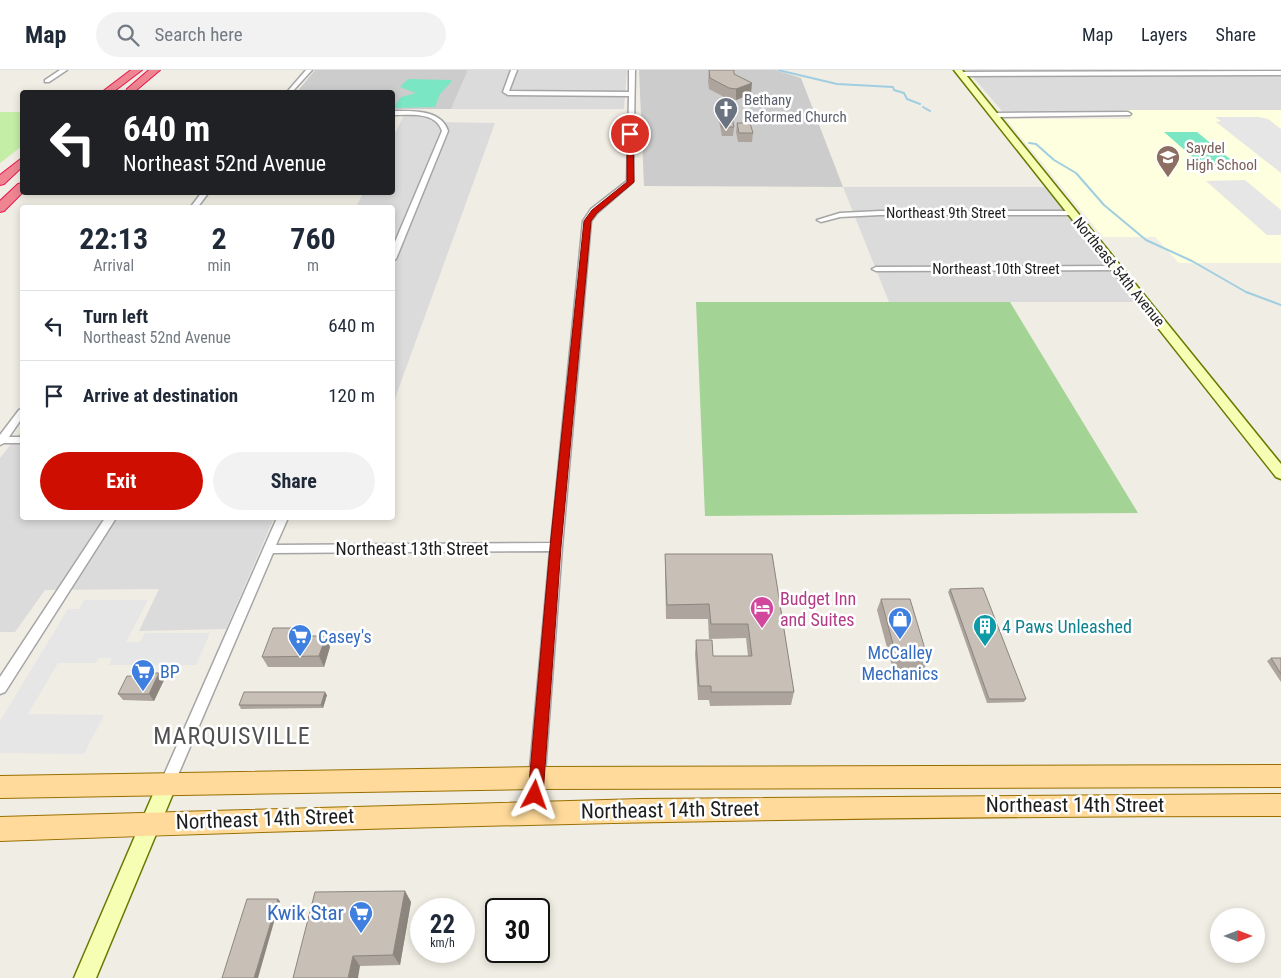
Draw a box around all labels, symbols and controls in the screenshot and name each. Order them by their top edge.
search box [96,12,446,57]
text: Map [25,21,66,49]
icon: search [114,21,142,49]
text: Search here [154,23,243,46]
text: Map [1082,24,1113,45]
text: Layers [1141,24,1188,45]
text: Share [1216,24,1256,45]
place label: Bethany Reformed Church [744,91,847,126]
church icon: Bethany Reformed Church [713,96,739,130]
text: 640 m [123,109,210,150]
icon: left [40,110,105,175]
pin [609,113,651,155]
icon: arrive [616,120,644,148]
place label: Saydel High School [1186,139,1257,174]
school or university icon: Saydel High School [1155,144,1181,178]
text: Northeast 52nd Avenue [123,151,326,176]
street label: Northeast 9th Street [886,204,1006,222]
street label: Northeast 54th Avenue [1069,214,1169,330]
text: 22:13 [79,221,148,256]
text: 2 [212,221,227,256]
text: 760 [290,221,336,256]
text: Arrival [93,256,134,275]
text: min [207,256,231,275]
text: m [307,256,319,275]
street label: Northeast 10th Street [932,260,1060,278]
text: Turn left [83,305,148,328]
icon: left [40,312,68,340]
text: 640 m [328,314,375,337]
text: Northeast 52nd Avenue [83,328,231,347]
icon: arrive [40,382,68,410]
text: Arrive at destination [83,384,238,407]
text: 120 m [328,384,375,407]
button: Exit [40,452,203,510]
button: Share [213,452,375,510]
street label: Northeast 13th Street [336,538,488,559]
place label: Budget Inn and Suites [780,588,856,630]
hotel icon: Budget Inn and Suites [749,595,775,629]
shop icon: McCalley Mechanics [887,606,913,640]
building icon: 4 Paws Unleashed [972,613,998,647]
place label: 4 Paws Unleashed [1002,616,1132,637]
supermarket icon: Casey's [287,623,313,657]
place label: Casey's [318,626,372,647]
place label: McCalley Mechanics [861,642,939,684]
supermarket icon: BP [130,658,156,692]
place label: BP [160,661,180,682]
district label: MARQUISVILLE [153,722,311,750]
position arrow [508,768,560,820]
street label: Northeast 14th Street [986,793,1164,817]
street label: Northeast 14th Street [581,796,759,824]
street label: Northeast 14th Street [175,804,355,834]
speed limit sign: 30 [485,898,550,963]
supermarket icon: Kwik Star [348,900,374,934]
place label: Kwik Star [267,901,344,925]
north arrow [1210,908,1265,962]
map controls [1210,908,1265,963]
text: 22 [430,910,455,939]
text: km/h [430,936,455,950]

